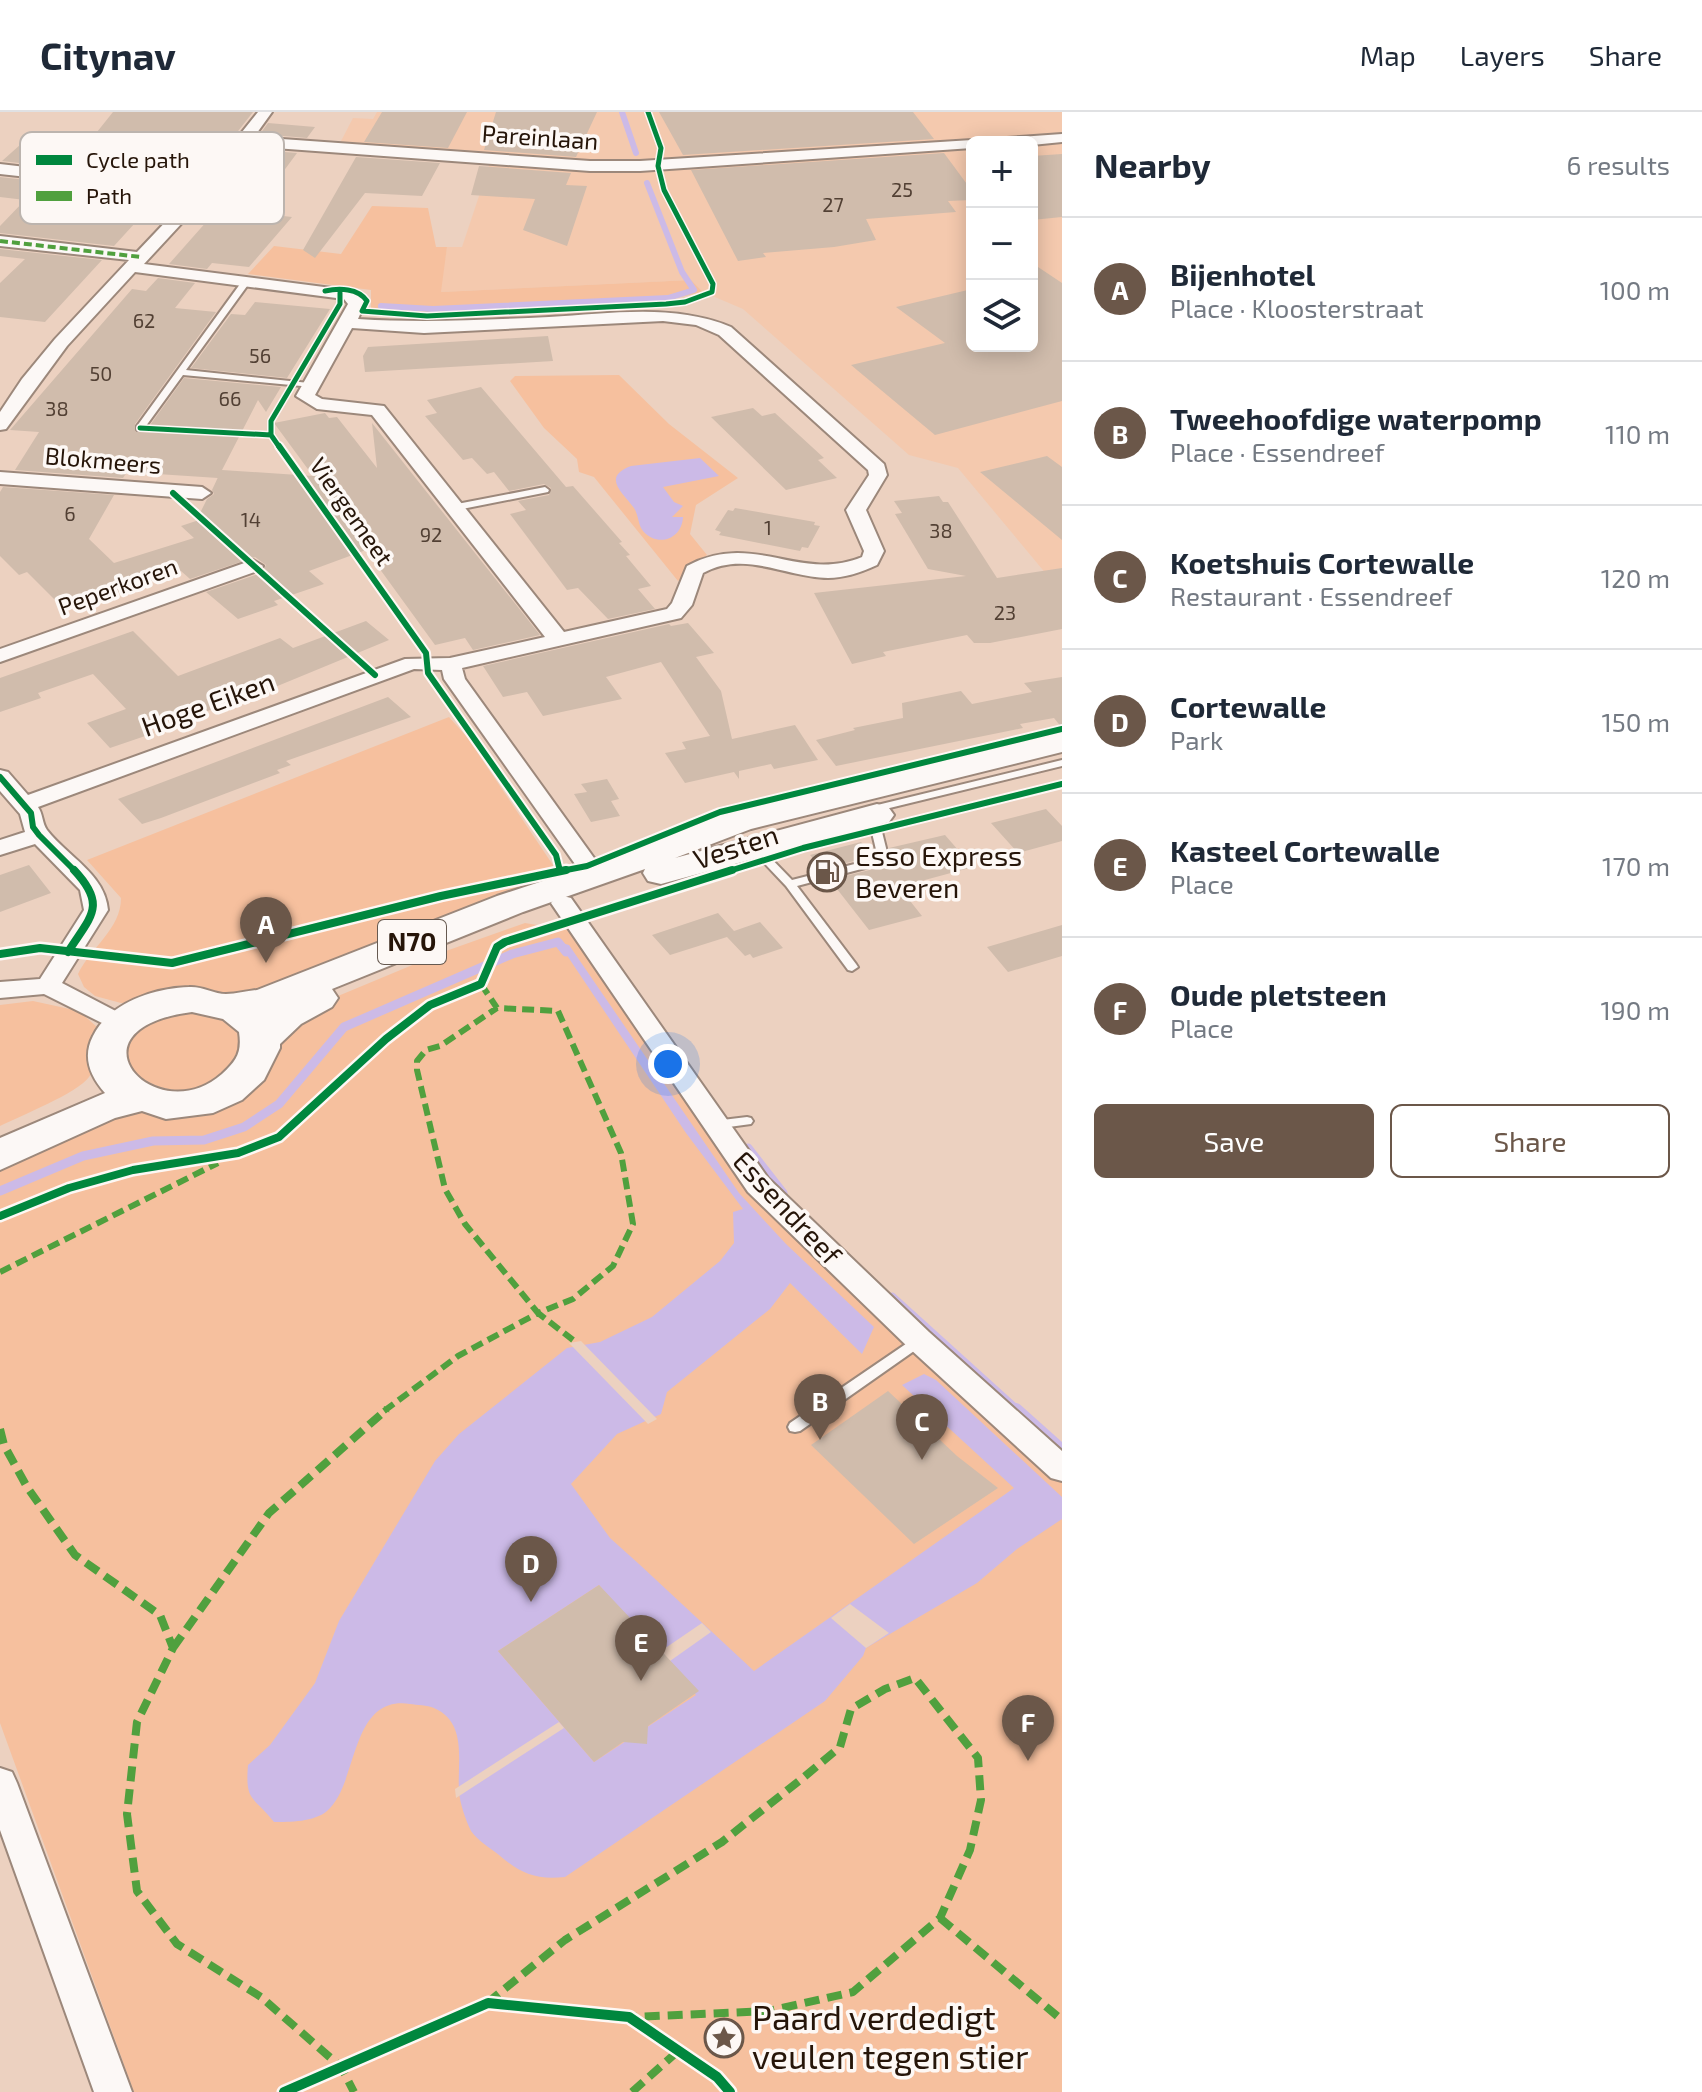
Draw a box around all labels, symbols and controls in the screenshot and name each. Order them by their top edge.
text: Citynav [40,32,176,78]
text: Map [1360,38,1416,72]
text: Layers [1460,38,1545,72]
text: Share [1589,38,1662,72]
street label: Pareinlaan [481,118,599,155]
legend [20,132,284,224]
map controls [966,136,1038,352]
button: + [966,136,1038,208]
text: Nearby [1094,144,1211,185]
text: Cycle path [86,146,190,172]
text: 6 results [1567,149,1670,180]
house number: 25 [891,177,913,201]
text: Path [86,182,132,208]
house number: 27 [822,192,844,216]
button: − [966,208,1038,280]
text: Bijenhotel [1170,256,1315,292]
text: A [1112,274,1128,305]
text: 100 m [1600,274,1670,305]
button: layers [966,280,1038,352]
text: Place · Kloosterstraat [1170,292,1424,323]
house number: 62 [133,308,155,332]
house number: 56 [249,343,271,367]
house number: 50 [90,361,112,385]
house number: 66 [219,386,241,410]
house number: 38 [45,396,69,420]
text: Tweehoofdige waterpomp [1170,400,1542,436]
text: B [1112,418,1128,449]
text: 110 m [1605,418,1670,449]
text: Place · Essendreef [1170,436,1384,467]
street label: Blokmeers [44,440,162,479]
street label: Viergemeet [304,452,400,571]
house number: 6 [64,501,76,525]
house number: 14 [241,507,261,531]
house number: 1 [764,515,772,539]
house number: 38 [929,518,953,542]
house number: 92 [420,522,442,546]
text: Koetshuis Cortewalle [1170,544,1474,580]
street label: Peperkoren [54,551,181,621]
text: C [1112,562,1128,593]
text: 120 m [1601,562,1670,593]
text: Restaurant · Essendreef [1170,580,1452,611]
house number: 23 [994,600,1016,624]
street label: Hoge Eiken [136,663,279,743]
text: Cortewalle [1170,688,1326,724]
text: D [1111,706,1129,737]
text: 150 m [1601,706,1670,737]
text: Park [1170,724,1223,755]
street label: Vesten [689,816,782,876]
text: Kasteel Cortewalle [1170,832,1440,868]
place label: Esso Express Beveren [855,838,1022,904]
text: E [1112,850,1128,881]
text: 170 m [1602,850,1670,881]
fuel station icon: Esso Express Beveren [806,851,848,893]
text: Place [1170,868,1234,899]
pin: A [240,897,292,963]
road number: N70 [378,920,446,964]
text: Oude pletsteen [1170,976,1387,1012]
text: F [1113,994,1127,1025]
text: 190 m [1601,994,1670,1025]
text: Place [1170,1012,1234,1043]
your location [648,1044,688,1084]
button: Save [1094,1104,1374,1178]
button: Share [1390,1104,1670,1178]
street label: Essendreef [727,1143,850,1272]
pin: B [794,1374,846,1440]
pin: C [896,1394,948,1460]
pin: D [505,1536,557,1602]
pin: E [615,1615,667,1681]
pin: F [1002,1695,1054,1761]
place label: Paard verdedigt veulen tegen stier [752,1996,1029,2076]
place icon: Paard verdedigt veulen tegen stier [703,2017,745,2059]

